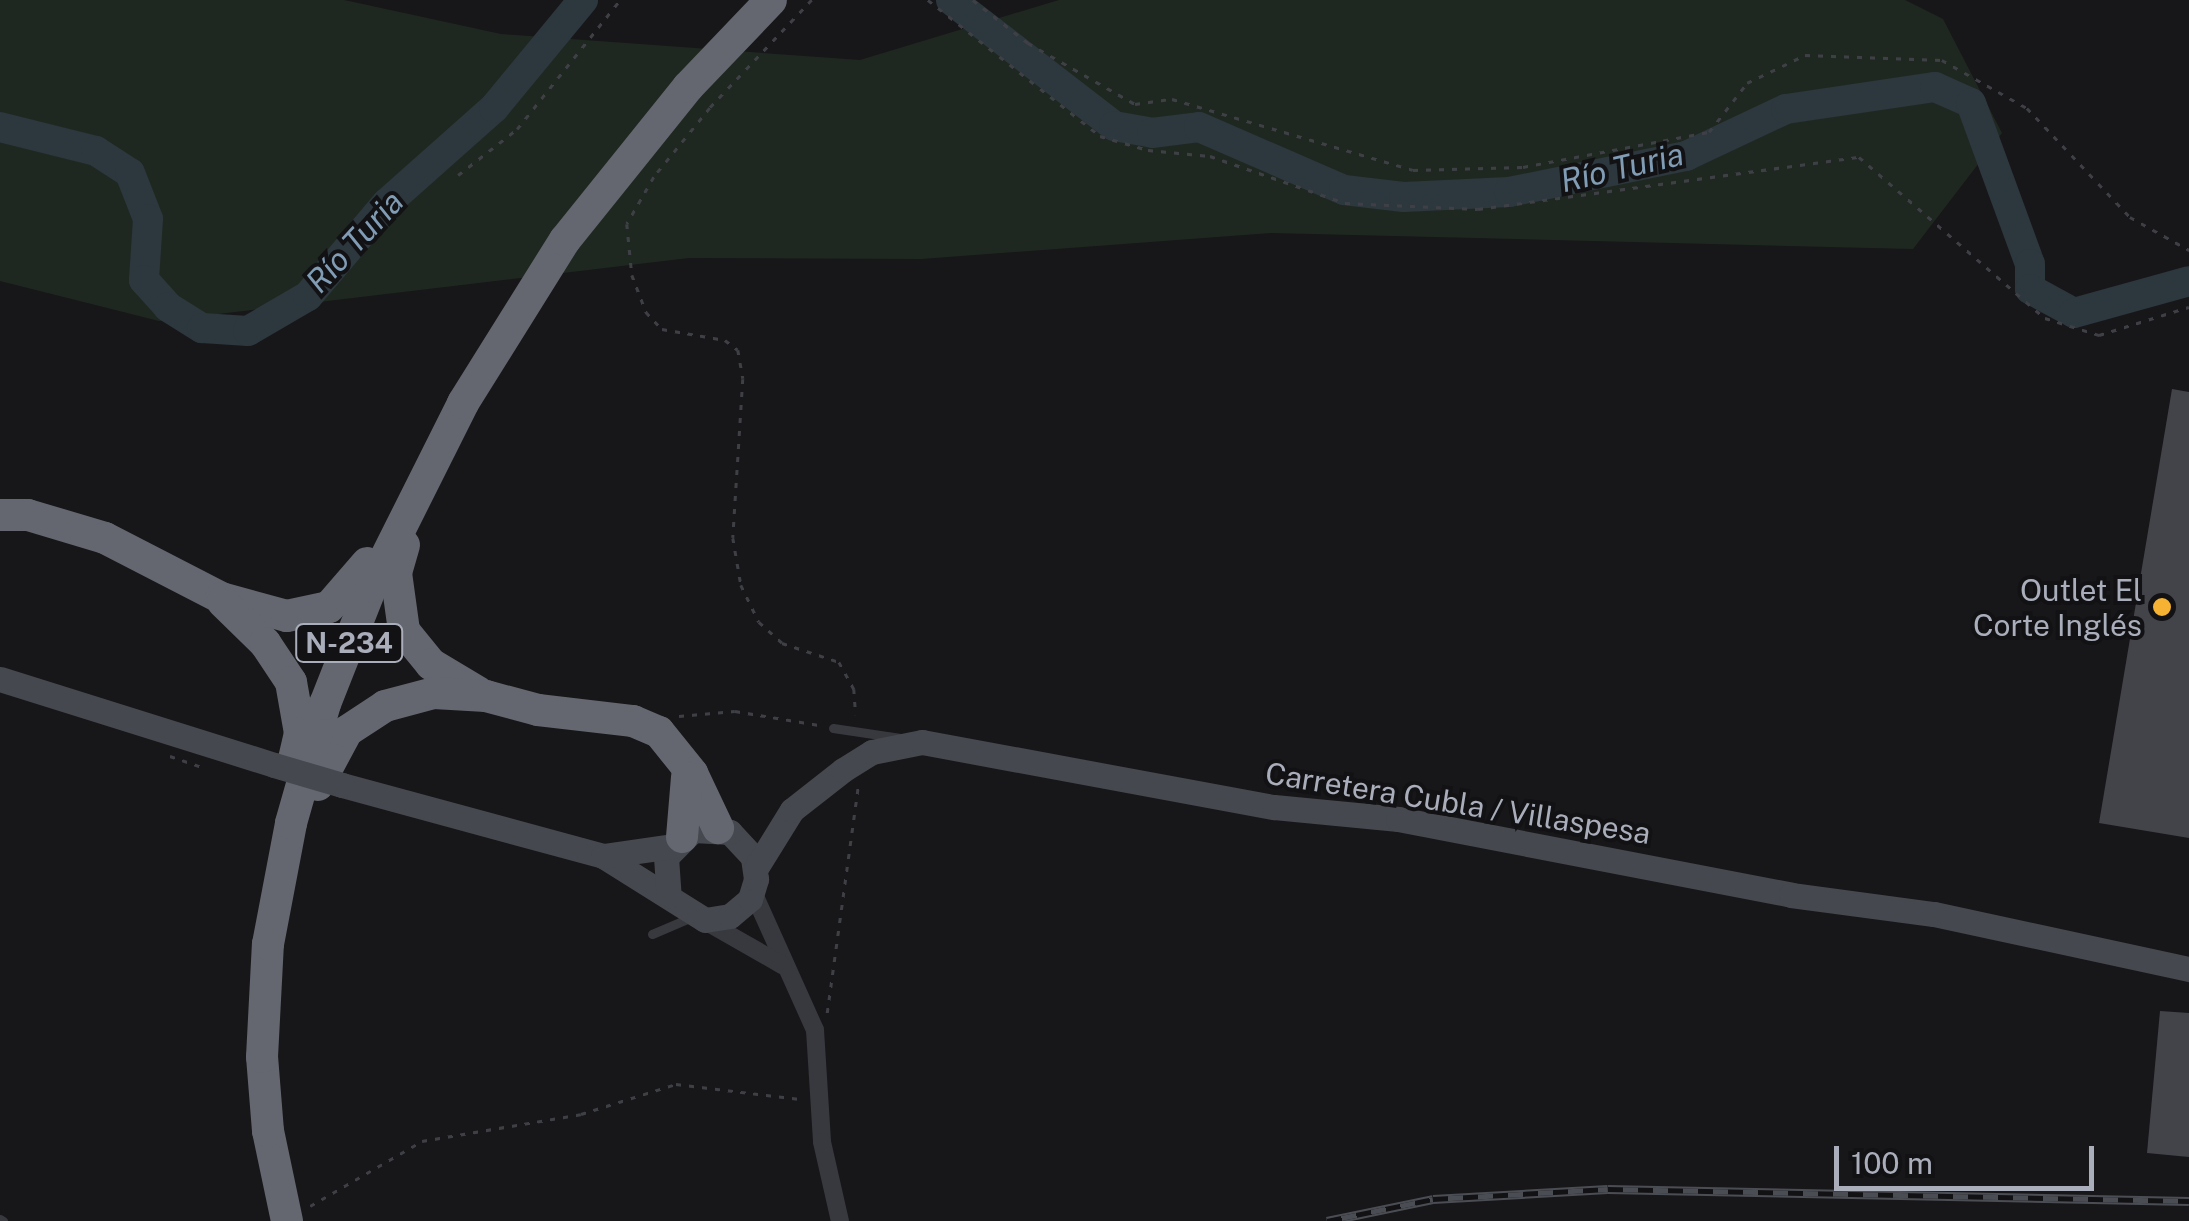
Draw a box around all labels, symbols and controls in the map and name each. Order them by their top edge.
water label: Río Turia [1557,135,1687,201]
water label: Río Turia [298,183,412,301]
place label: Outlet El Corte Inglés [1973,572,2142,642]
marker: Outlet El Corte Inglés [2151,596,2173,618]
road number: N-234 [294,620,404,666]
street label: Carretera Cubla / Villaspesa [1262,755,1654,851]
scale bar [1839,1126,2099,1188]
text: 100 m [1851,1145,1933,1181]

